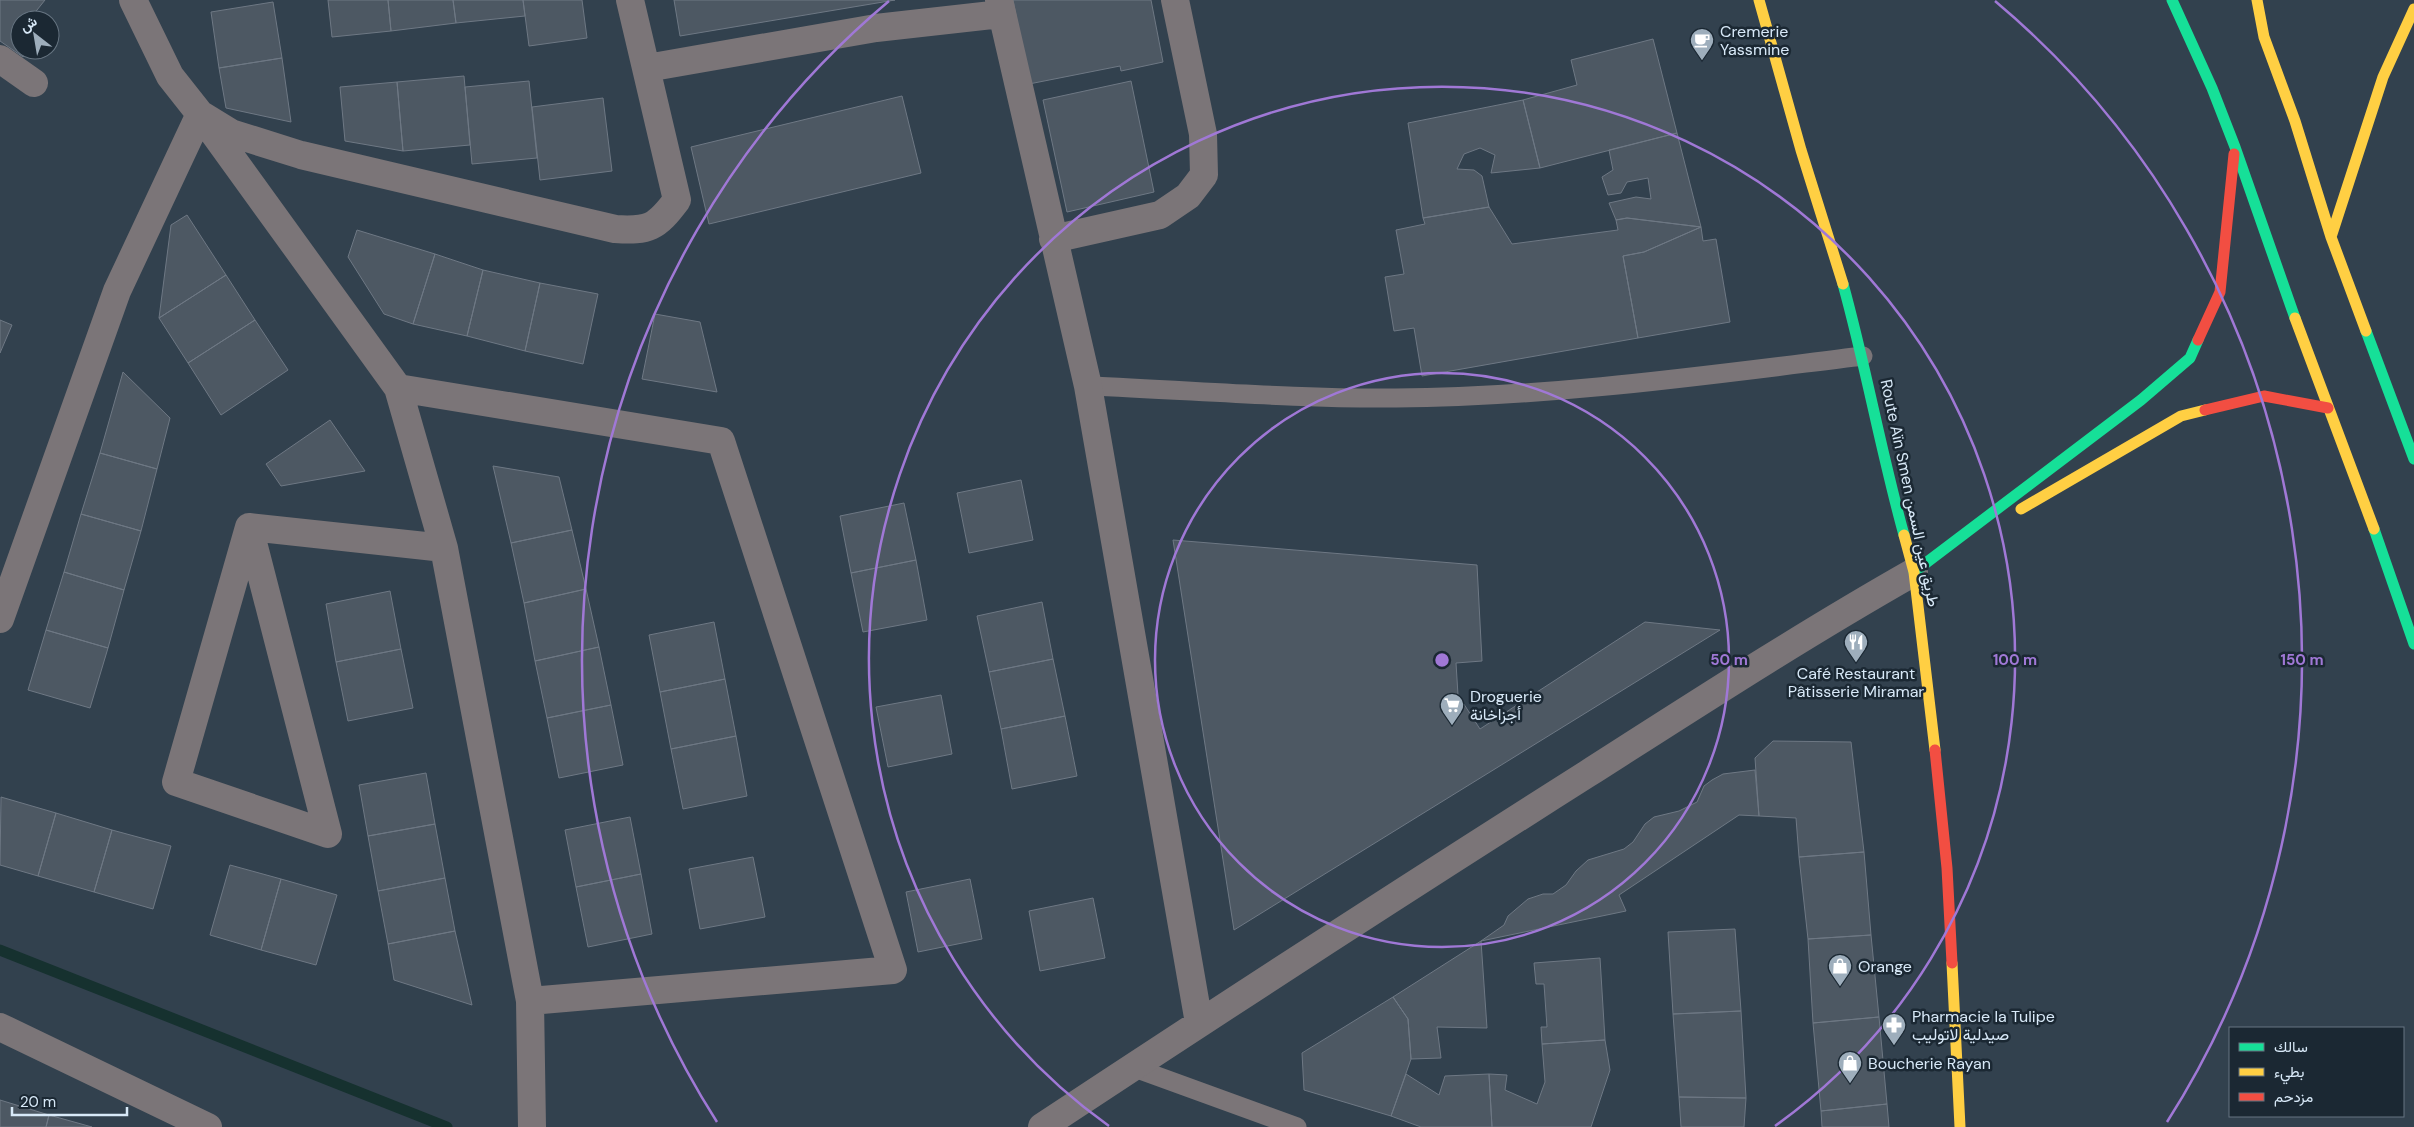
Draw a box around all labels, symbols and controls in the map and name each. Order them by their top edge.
north arrow [10,10,60,60]
text: ش [16,12,40,36]
place label: Cremerie Yassmine [1720,21,1789,60]
cafe icon: Cremerie Yassmine [1689,27,1715,61]
street label: Route Aïn Smen طريق عين السمن [1876,377,1944,609]
restaurant icon: Café Restaurant Pâtisserie Miramar [1843,629,1869,663]
text: 50 m [1710,650,1748,670]
text: 100 m [1993,650,2037,670]
text: 150 m [2281,650,2324,670]
centre of rings [1433,651,1451,669]
place label: Café Restaurant Pâtisserie Miramar [1788,663,1924,702]
place label: Droguerie أجزاخانة [1470,686,1542,725]
supermarket icon: Droguerie أجزاخانة [1439,692,1465,726]
shop icon: Orange [1827,953,1853,987]
place label: Orange [1858,956,1912,977]
place label: Pharmacie la Tulipe صيدلية لاتوليب [1912,1006,2055,1045]
pharmacy icon: Pharmacie la Tulipe صيدلية لاتوليب [1881,1012,1907,1046]
legend [2229,1027,2404,1117]
text: سالك [2274,1037,2308,1057]
shop icon: Boucherie Rayan [1837,1050,1863,1084]
place label: Boucherie Rayan [1868,1053,1991,1074]
text: بطيء [2274,1062,2304,1085]
scale bar [12,1084,128,1116]
text: مزدحم [2274,1087,2313,1107]
text: 20 m [20,1092,56,1112]

